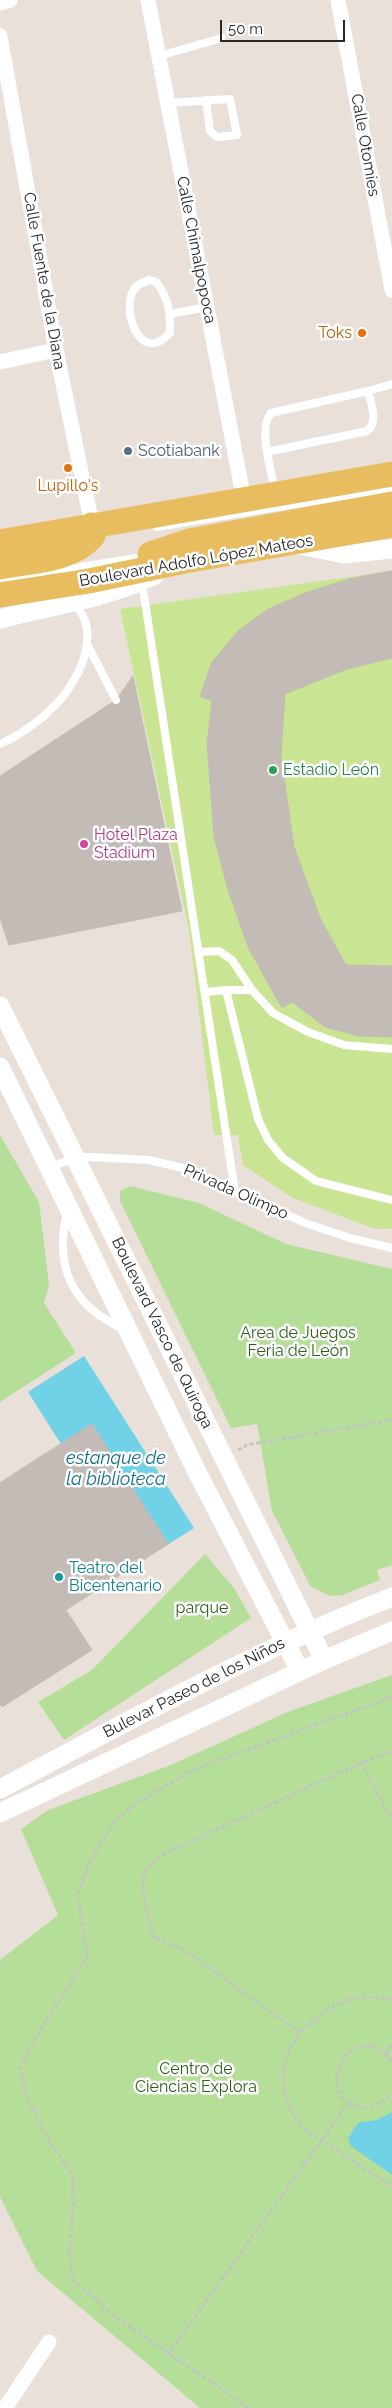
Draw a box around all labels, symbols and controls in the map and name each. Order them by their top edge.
scale bar [222,10,347,42]
text: 50 m [228,20,263,38]
street label: Calle Otomíes [347,92,383,198]
street label: Calle Chimalpopoca [172,175,220,325]
street label: Calle Fuente de la Diana [19,191,69,371]
place label: Toks [318,323,352,343]
marker: Toks [356,327,368,339]
place label: Scotiabank [138,441,220,461]
marker: Scotiabank [122,445,134,457]
marker: Lupillo's [62,462,74,474]
place label: Lupillo's [38,476,98,496]
street label: Boulevard Adolfo López Mateos [78,531,314,591]
place label: Estadio León [283,760,379,780]
marker: Estadio León [267,764,279,776]
place label: Hotel Plaza Stadium [94,825,178,863]
marker: Hotel Plaza Stadium [78,838,90,850]
street label: Privada Olimpo [181,1160,291,1224]
street label: Boulevard Vasco de Quiroga [107,1234,217,1432]
park label: Area de Juegos Feria de León [240,1323,356,1361]
water label: estanque de la biblioteca [66,1448,166,1490]
place label: Teatro del Bicentenario [69,1558,162,1596]
marker: Teatro del Bicentenario [53,1571,65,1583]
park label: parque [176,1598,228,1618]
street label: Bulevar Paseo de los Niños [100,1634,288,1742]
park label: Centro de Ciencias Explora [135,2059,257,2097]

